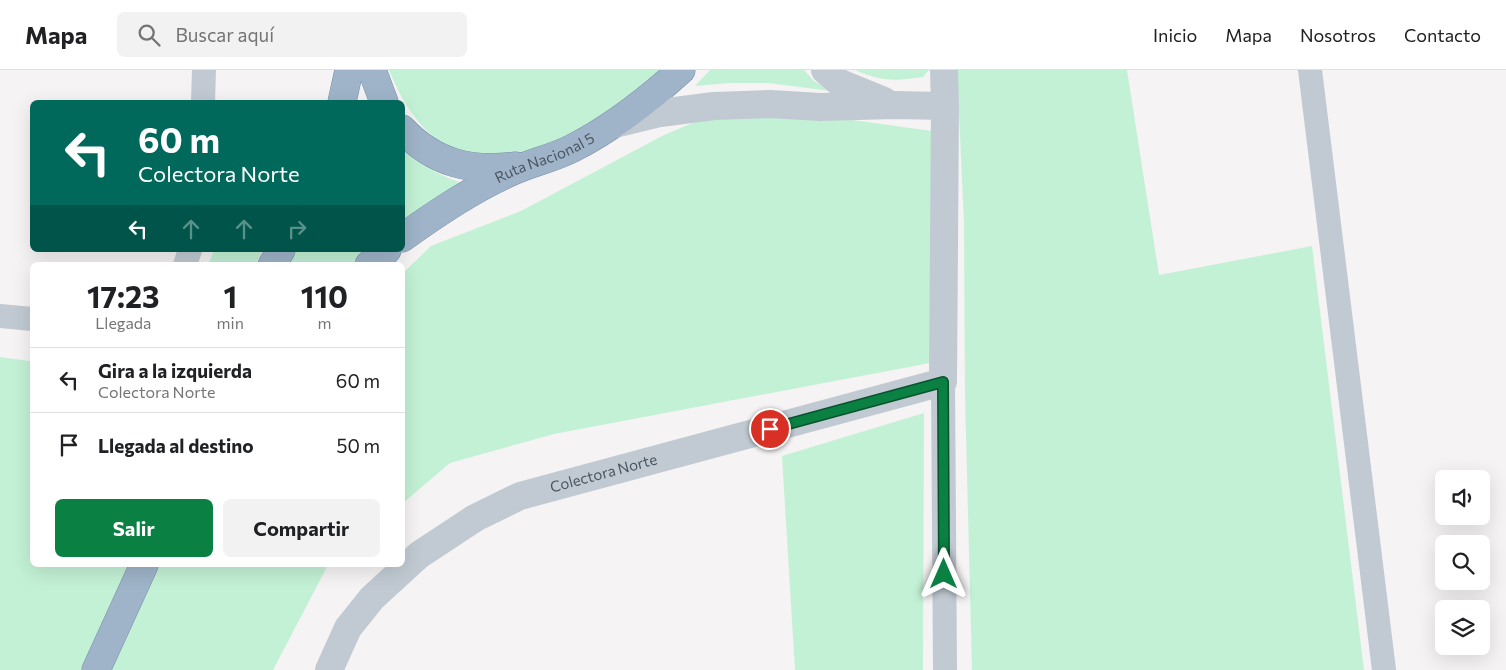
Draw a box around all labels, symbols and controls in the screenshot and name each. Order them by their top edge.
search box [117,12,467,57]
text: Mapa [25,20,87,49]
icon: search [135,21,163,49]
text: Buscar aquí [175,23,274,46]
text: Inicio [1153,24,1197,46]
text: Mapa [1225,24,1272,46]
text: Nosotros [1300,24,1376,46]
text: Contacto [1404,24,1481,46]
text: 60 m [138,117,220,160]
icon: left [55,120,120,185]
street label: Ruta Nacional 5 [491,128,597,186]
text: Colectora Norte [138,160,300,187]
icon: left [124,215,152,243]
icon: ahead [177,215,205,243]
icon: ahead [230,215,258,243]
icon: right [283,215,311,243]
text: 17:23 [87,277,160,314]
text: 1 [223,277,237,314]
text: 110 [301,277,348,314]
text: Llegada [95,313,151,332]
text: min [217,313,244,332]
text: m [317,313,331,332]
text: Gira a la izquierda [98,359,252,382]
icon: left [55,366,83,394]
text: 60 m [336,369,380,392]
text: Colectora Norte [98,382,216,401]
pin [749,408,791,450]
icon: arrive [756,415,784,443]
icon: arrive [55,431,83,459]
text: Llegada al destino [98,434,254,457]
text: 50 m [336,434,380,457]
street label: Colectora Norte [548,449,659,496]
map controls [1435,470,1490,655]
button: sound [1435,470,1490,525]
button: Salir [55,499,213,557]
button: Compartir [223,499,380,557]
button: search [1435,535,1490,590]
position arrow [917,547,969,599]
button: layers [1435,600,1490,655]

